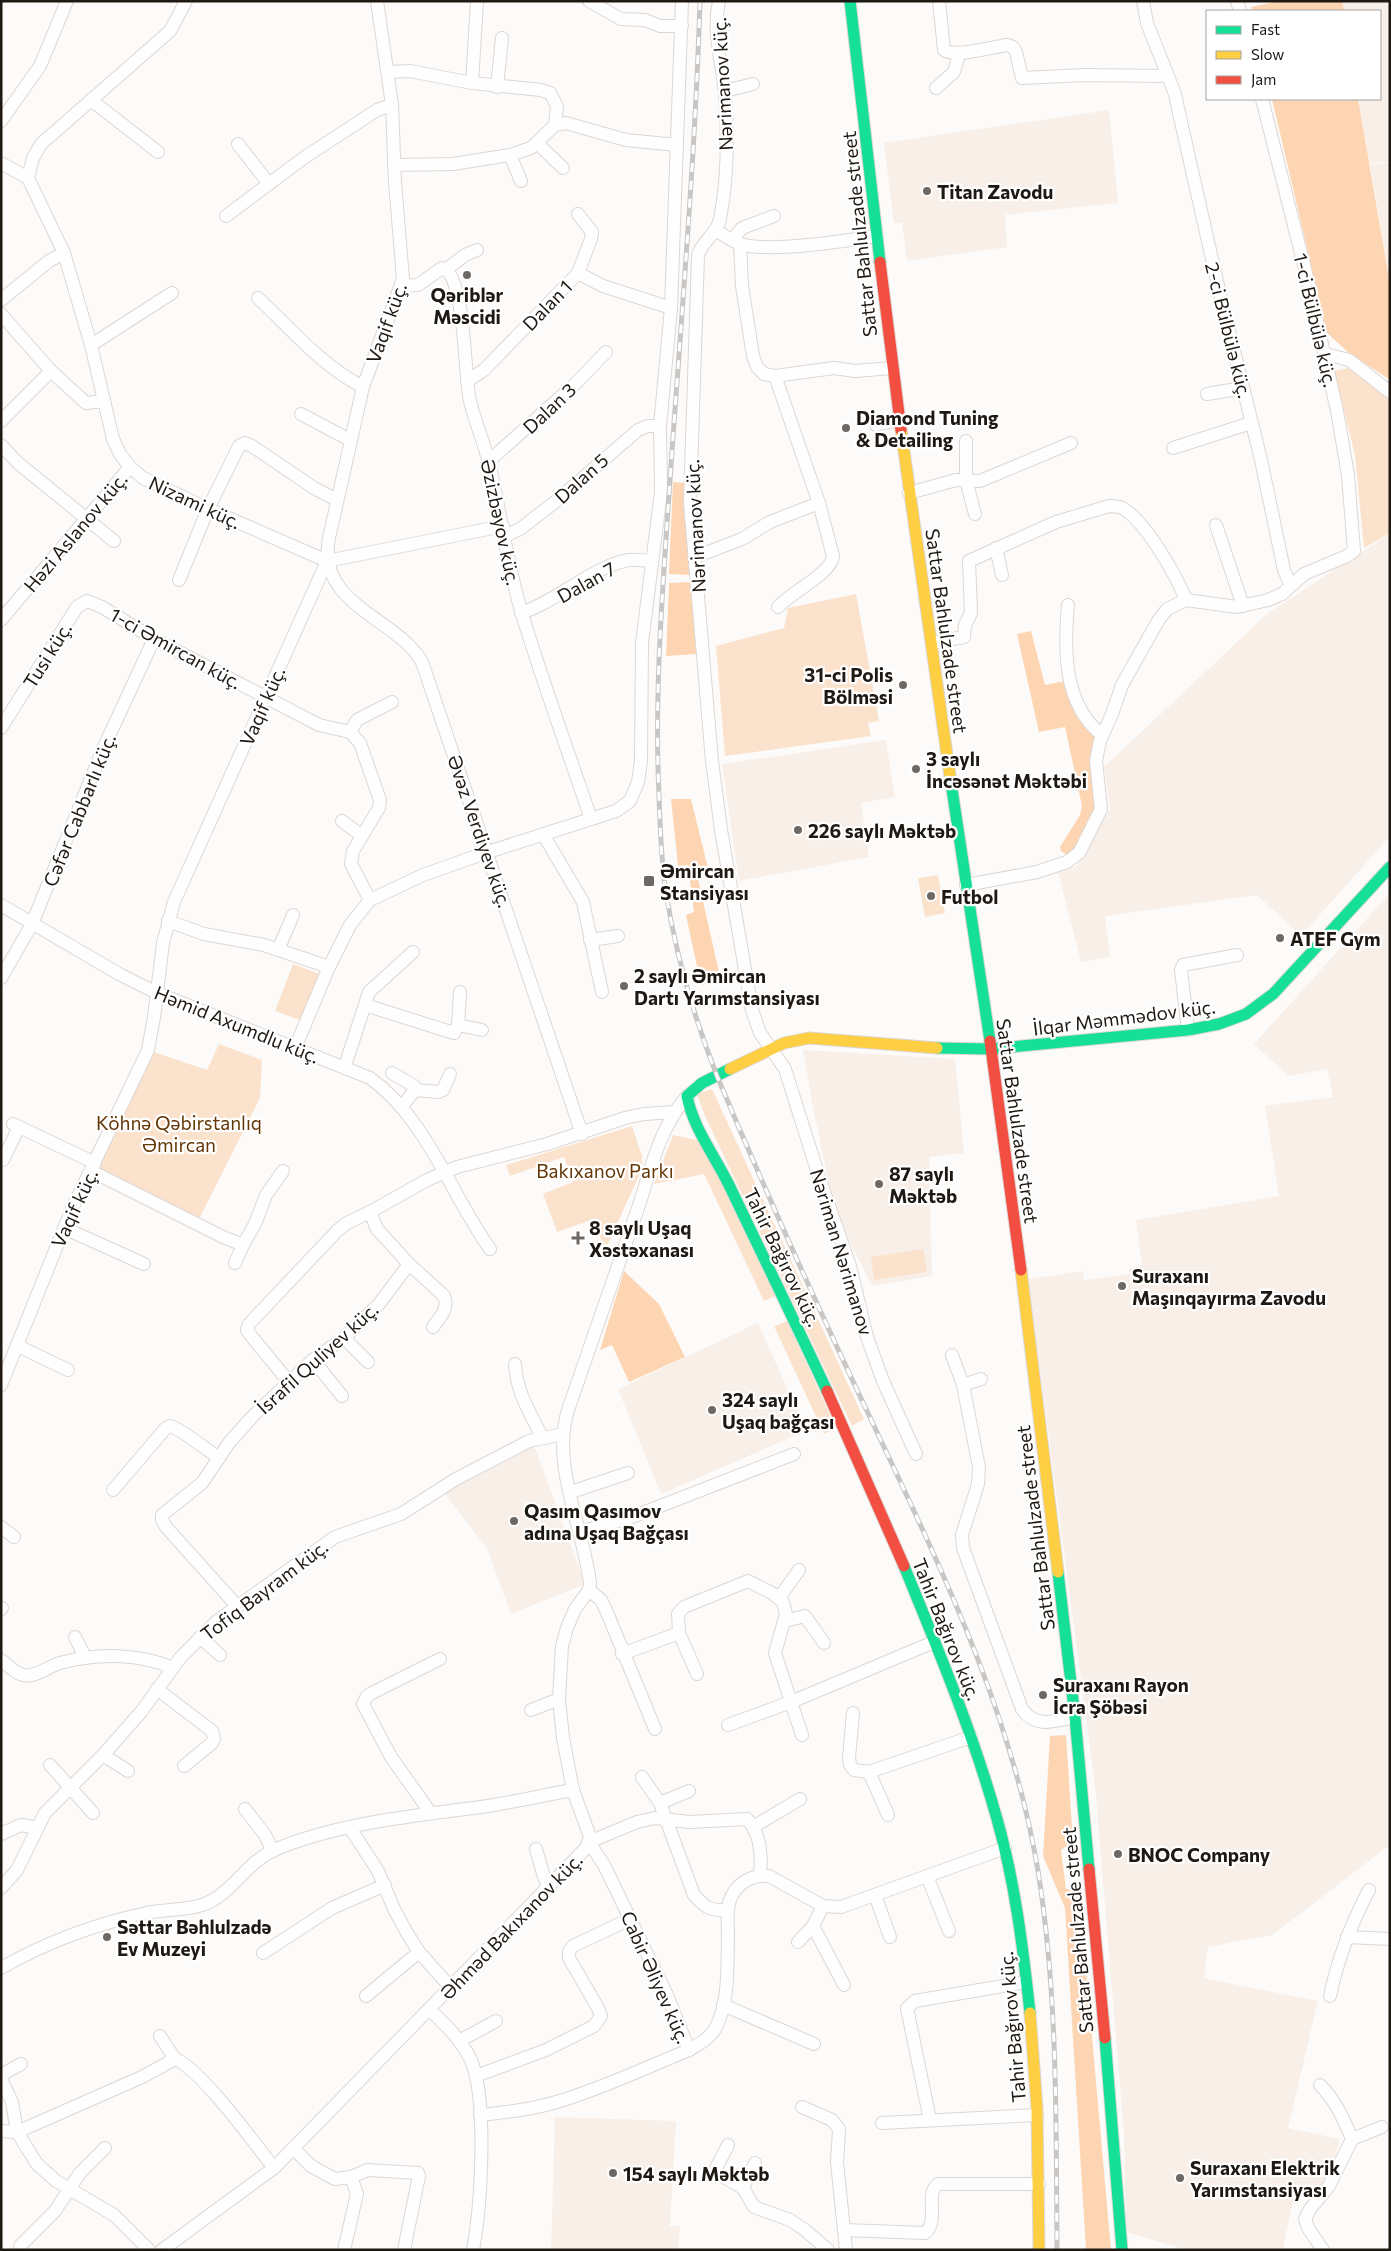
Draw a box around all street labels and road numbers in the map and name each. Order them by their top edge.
street label: Nərimanov küç. [707,17,737,151]
street label: Sattar Bahlulzade street [837,130,881,338]
street label: 1-ci Bülbülə küç. [1289,251,1343,389]
street label: 2-ci Bülbülə küç. [1201,260,1257,400]
street label: Dalan 1 [517,275,577,335]
street label: Vaqif küç. [361,280,411,366]
street label: Dalan 3 [518,378,580,438]
street label: Dalan 5 [549,448,613,508]
street label: Əzizbəyov küç. [476,457,526,587]
street label: Nərimanov küç. [680,459,710,593]
street label: Həzi Aslanov küç. [18,468,132,596]
street label: Nizami küç. [146,471,244,533]
street label: Sattar Bahlulzade street [921,527,973,735]
street label: Dalan 7 [553,557,619,607]
street label: 1-ci Əmircan küç. [106,602,246,694]
street label: Tusi küç. [18,618,76,692]
street label: Vaqif küç. [234,663,290,749]
street label: Cəfər Cabbarlı küç. [38,730,120,890]
street label: Əvəz Verdiyev küç. [443,752,517,910]
street label: Həmid Axumdlu küç. [151,980,323,1068]
street label: İlqar Məmmədov küç. [1031,994,1217,1040]
street label: Sattar Bahlulzade street [992,1017,1044,1225]
street label: Vaqif küç. [46,1165,102,1251]
street label: Nəriman Nərimanov [806,1166,878,1338]
street label: Tahir Bağırov küç. [739,1184,827,1330]
street label: İsrafil Quliyev küç. [252,1297,382,1419]
street label: Sattar Bahlulzade street [1011,1424,1059,1632]
street label: Tofiq Bayram küç. [196,1535,332,1645]
street label: Tahir Bağırov küç. [908,1555,986,1703]
street label: Sattar Bahlulzade street [1057,1826,1097,2034]
street label: Əhməd Bakıxanov küç. [435,1848,587,2004]
street label: Cabir Əliyev küç. [617,1907,695,2047]
street label: Tahir Bağırov küç. [994,1951,1030,2103]

